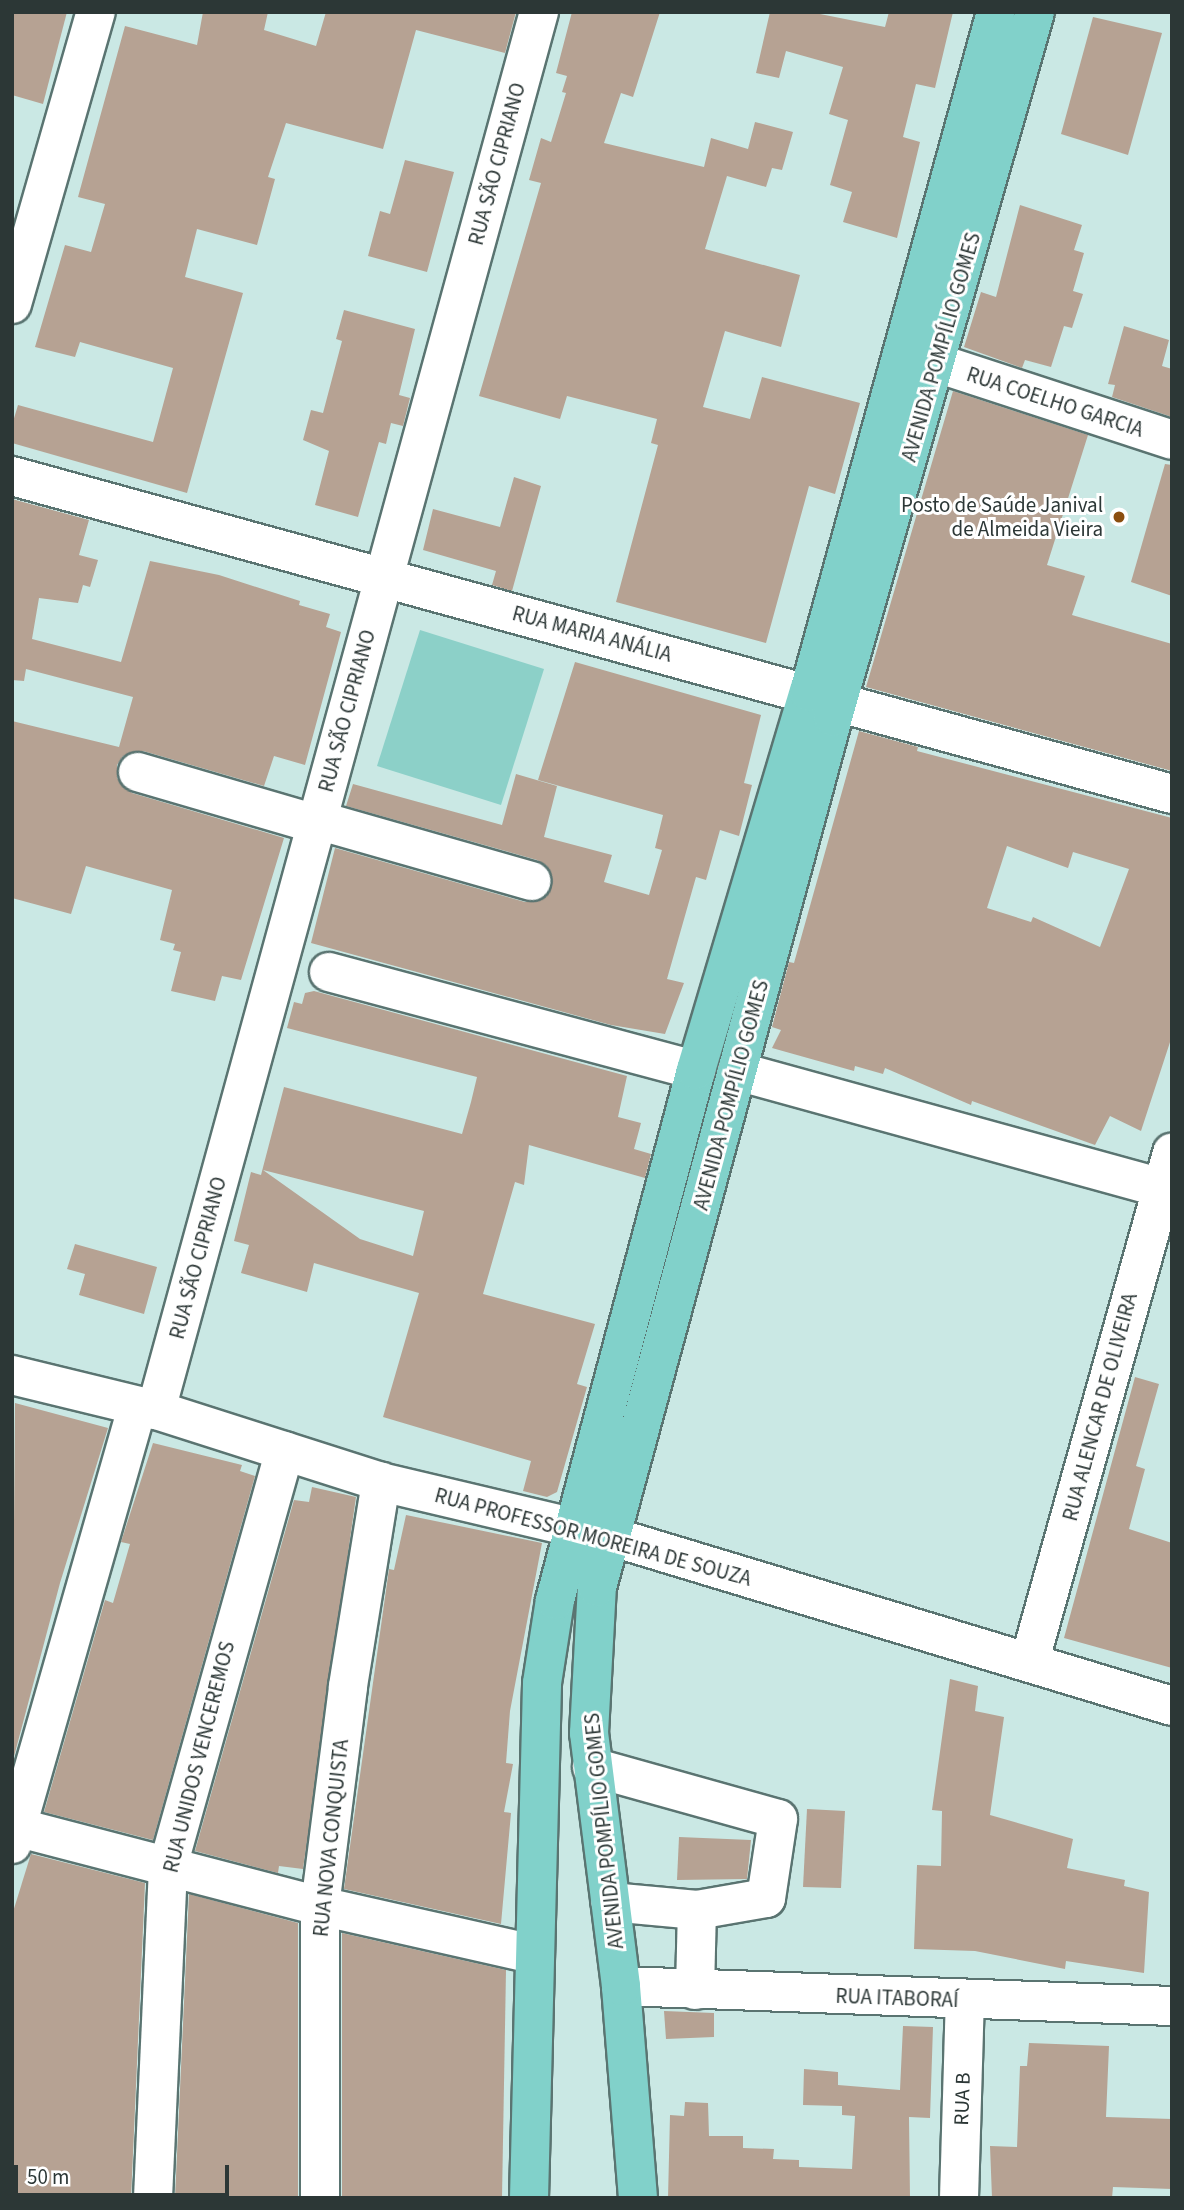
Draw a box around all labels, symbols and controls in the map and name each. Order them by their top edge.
street label: RUA SÃO CIPRIANO [463,80,531,248]
street label: AVENIDA POMPÍLIO GOMES [896,230,986,464]
street label: RUA COELHO GARCIA [963,362,1147,442]
place label: Posto de Saúde Janival de Almeida Vieira [901,492,1103,542]
marker: Posto de Saúde Janival de Almeida Vieira [1109,507,1129,527]
street label: RUA MARIA ANÁLIA [510,601,674,667]
street label: RUA SÃO CIPRIANO [313,627,381,795]
street label: AVENIDA POMPÍLIO GOMES [688,977,774,1213]
street label: RUA SÃO CIPRIANO [164,1174,232,1342]
street label: RUA ALENCAR DE OLIVEIRA [1057,1290,1143,1524]
street label: RUA PROFESSOR MOREIRA DE SOUZA [432,1483,754,1591]
street label: RUA UNIDOS VENCEREMOS [158,1639,240,1875]
street label: AVENIDA POMPÍLIO GOMES [579,1712,629,1950]
street label: RUA NOVA CONQUISTA [308,1738,354,1938]
street label: RUA ITABORAÍ [835,1983,959,2013]
street label: RUA B [948,2072,976,2126]
scale bar [18,2150,233,2194]
text: 50 m [27,2162,69,2192]

